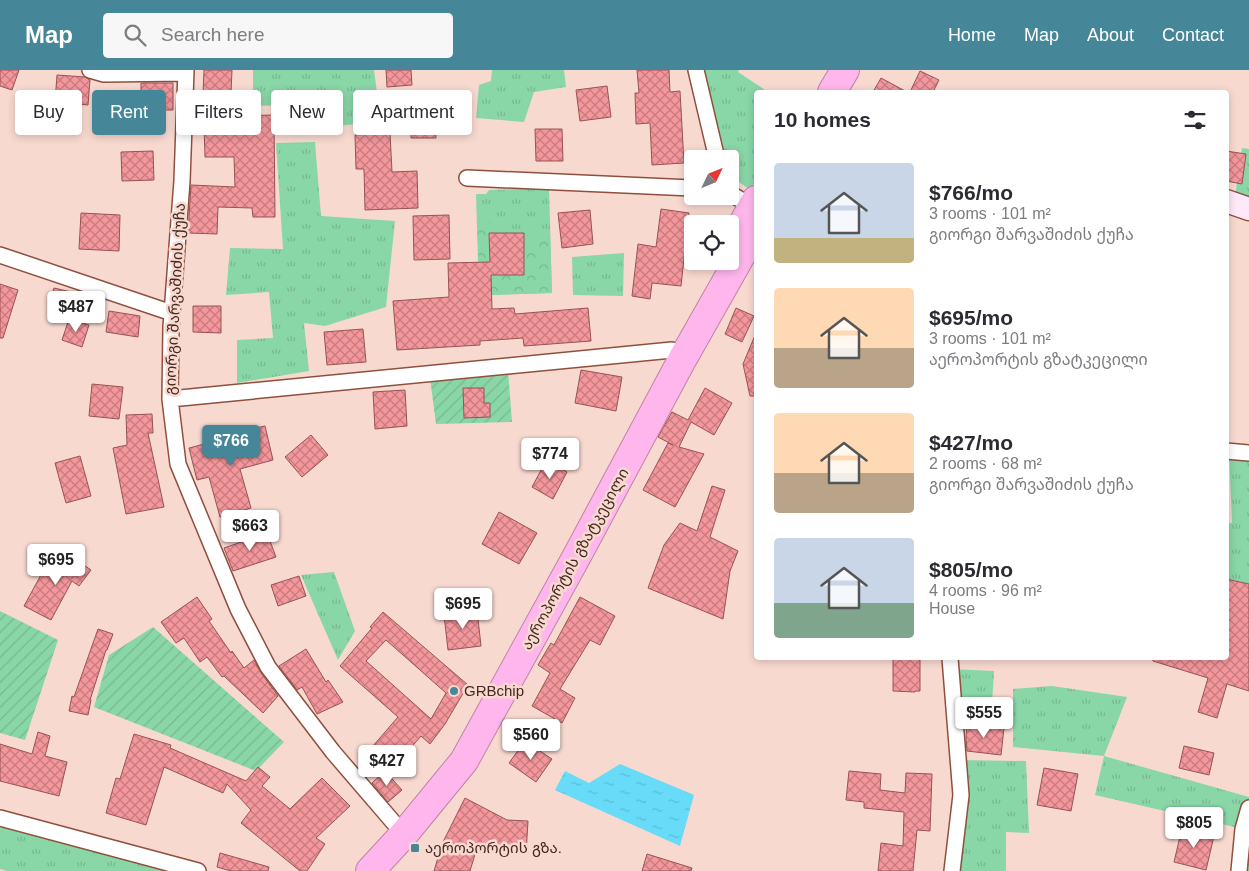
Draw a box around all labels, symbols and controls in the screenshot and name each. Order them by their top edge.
search box [103,13,453,58]
text: Map [25,21,73,48]
icon: search [121,21,149,49]
text: Search here [161,24,265,45]
text: Home [948,25,996,45]
text: Map [1024,25,1059,45]
text: About [1087,25,1134,45]
text: Contact [1162,25,1224,45]
chip: Buy [15,90,82,135]
chip: Rent [92,90,166,135]
chip: Filters [176,90,261,135]
chip: New [271,90,343,135]
chip: Apartment [353,90,472,135]
icon: filters [1181,106,1209,134]
text: 10 homes [774,108,871,131]
north arrow [684,150,739,205]
map controls [684,150,739,270]
text: $766/mo [929,181,1013,204]
icon: home [814,183,874,243]
street label: გიორგი შარვაშიძის ქუჩა [161,203,189,395]
text: 3 rooms · 101 m² [929,205,1051,222]
button: locate [684,215,739,270]
text: გიორგი შარვაშიძის ქუჩა [929,226,1134,243]
pin: $487 [46,290,106,333]
text: $487 [58,298,94,315]
text: $695/mo [929,306,1013,329]
icon: home [814,308,874,368]
text: 3 rooms · 101 m² [929,330,1051,347]
text: აეროპორტის გზატკეცილი [929,351,1148,368]
pin: $766 [201,424,261,467]
text: $427/mo [929,431,1013,454]
text: $766 [213,432,249,449]
icon: home [814,433,874,493]
pin: $774 [520,438,580,480]
text: $774 [532,445,568,462]
text: 2 rooms · 68 m² [929,455,1042,472]
street label: აეროპორტის გზატკეცილი [517,465,633,653]
text: გიორგი შარვაშიძის ქუჩა [929,476,1134,493]
pin: $663 [220,510,280,552]
text: $663 [232,517,268,534]
pin: $695 [26,544,86,586]
text: $695 [38,551,74,568]
icon: home [814,558,874,618]
text: $805/mo [929,558,1013,581]
text: 4 rooms · 96 m² [929,582,1042,599]
pin: $695 [433,588,493,630]
text: $695 [445,595,481,612]
text: House [929,600,975,617]
place label: GRBchip [464,682,524,699]
marker: GRBchip [448,685,460,697]
pin: $555 [954,696,1014,739]
text: $555 [966,704,1002,721]
pin: $560 [501,718,561,761]
text: $560 [513,726,549,743]
pin: $427 [357,744,417,787]
text: $427 [369,752,405,769]
pin: $805 [1164,806,1224,849]
text: $805 [1176,814,1212,831]
place label: აეროპორტის გზა. [425,839,562,857]
marker: აეროპორტის გზა. [409,842,421,854]

